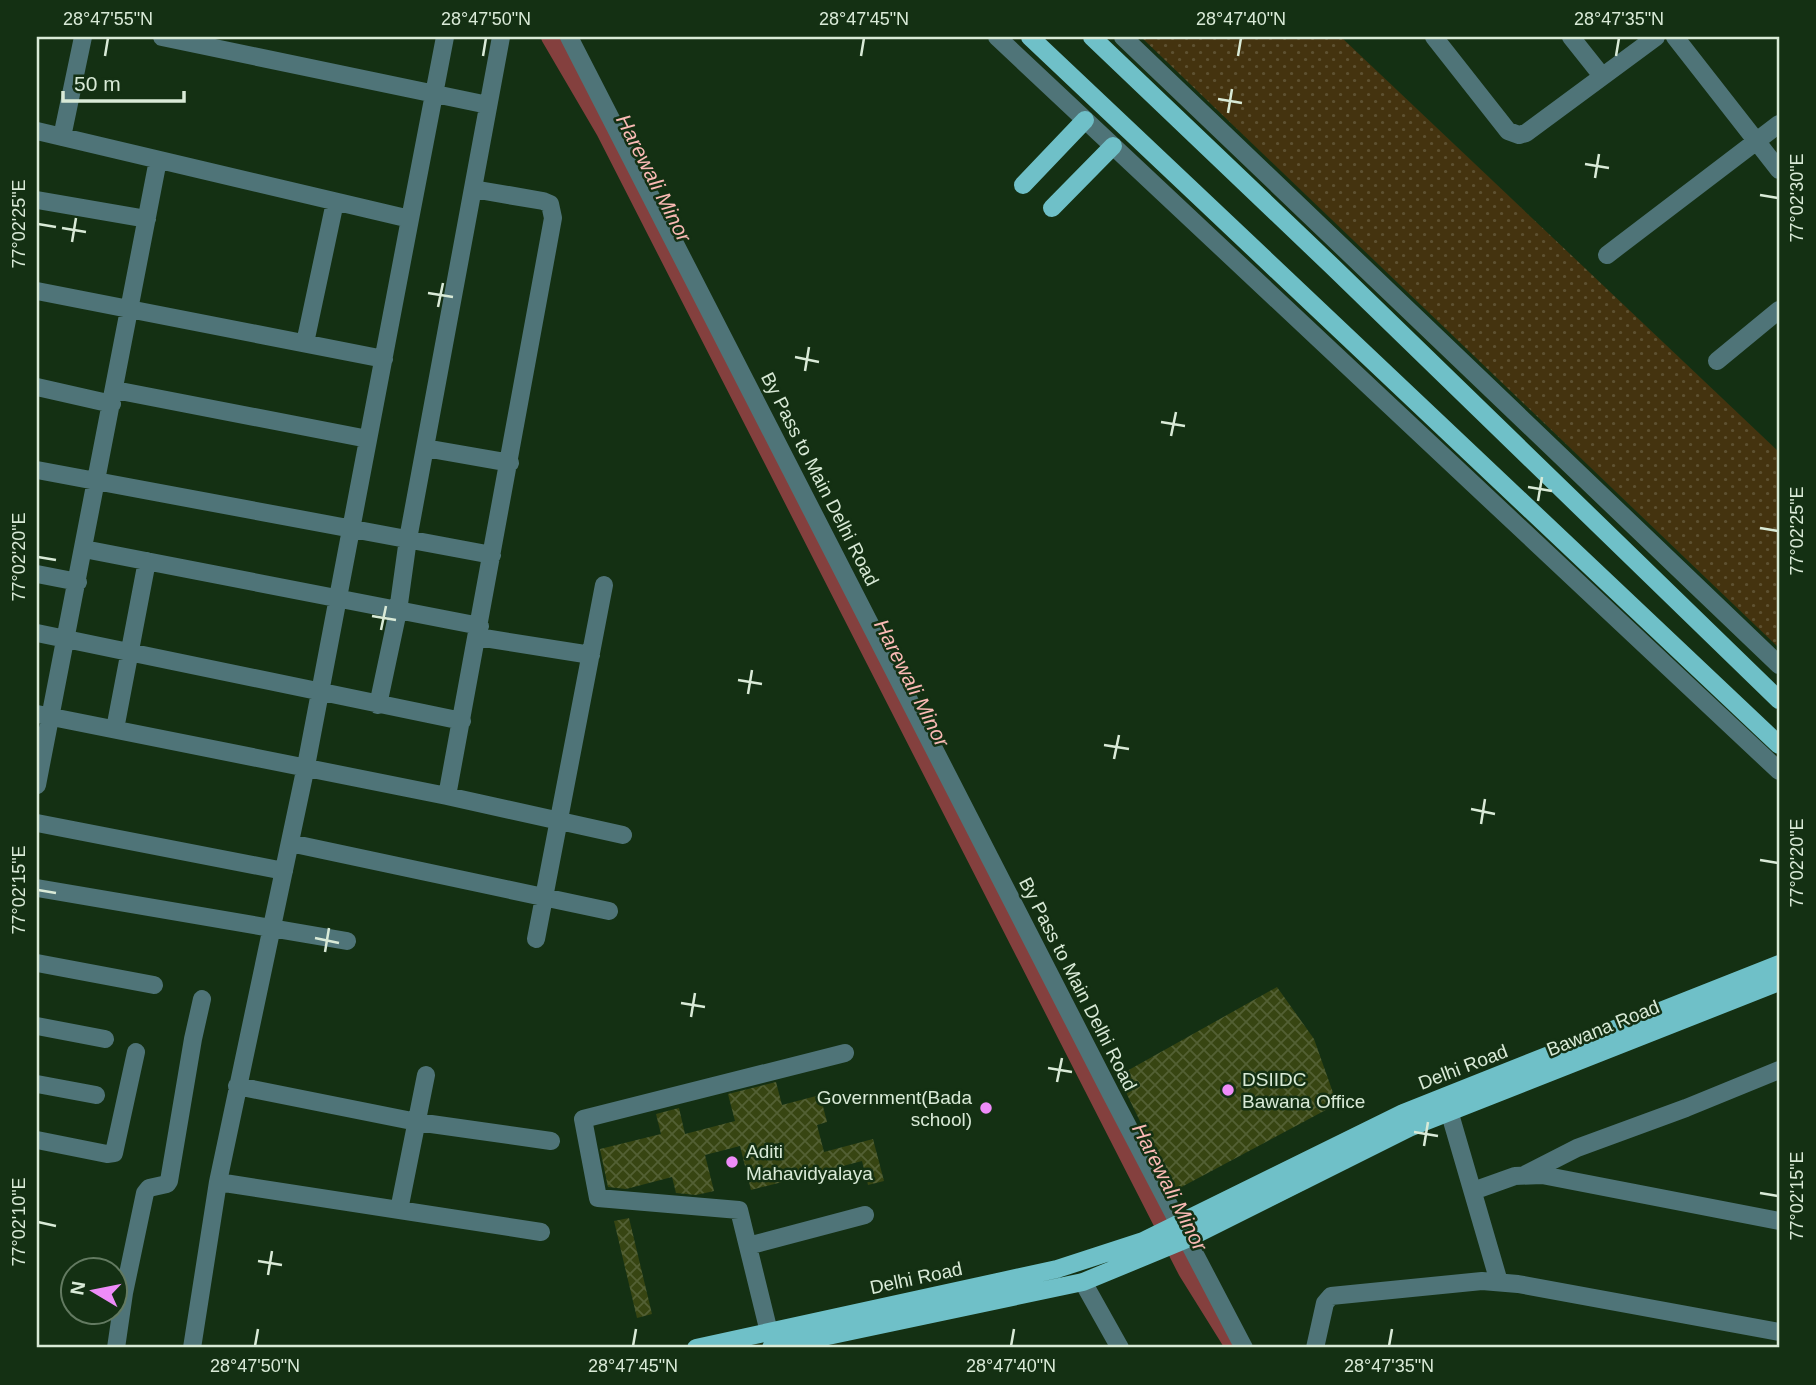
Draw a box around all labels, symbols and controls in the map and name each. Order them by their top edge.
text: 28°47'55"N [63,9,153,29]
text: 28°47'50"N [441,9,531,29]
text: 28°47'45"N [819,9,909,29]
text: 28°47'40"N [1196,9,1286,29]
text: 28°47'35"N [1574,9,1664,29]
scale bar [63,60,184,104]
text: 50 m [74,72,121,95]
water label: Harewali Minor [612,110,696,247]
text: 77°02'30"E [1787,153,1807,243]
text: 77°02'25"E [9,179,29,269]
street label: By Pass to Main Delhi Road [757,369,883,589]
text: 77°02'25"E [1787,486,1807,576]
text: 77°02'20"E [9,512,29,602]
water label: Harewali Minor [870,615,954,752]
text: 77°02'20"E [1787,818,1807,908]
text: 77°02'15"E [9,845,29,935]
street label: By Pass to Main Delhi Road [1015,874,1141,1094]
street label: Bawana Road [1544,996,1662,1060]
street label: Delhi Road [1415,1040,1511,1094]
place label: DSIIDC Bawana Office [1242,1069,1365,1112]
marker: DSIIDC Bawana Office [1220,1082,1236,1098]
place label: Government(Bada school) [817,1087,972,1130]
marker: Government(Bada school) [978,1100,994,1116]
water label: Harewali Minor [1128,1119,1212,1256]
place label: Aditi Mahavidyalaya [746,1141,873,1184]
text: 77°02'15"E [1787,1151,1807,1241]
marker: Aditi Mahavidyalaya [724,1154,740,1170]
text: 77°02'10"E [9,1177,29,1267]
north arrow [60,1256,130,1326]
street label: Delhi Road [868,1258,964,1298]
text: N [66,1280,89,1297]
text: 28°47'50"N [210,1356,300,1376]
text: 28°47'45"N [588,1356,678,1376]
text: 28°47'40"N [966,1356,1056,1376]
text: 28°47'35"N [1344,1356,1434,1376]

